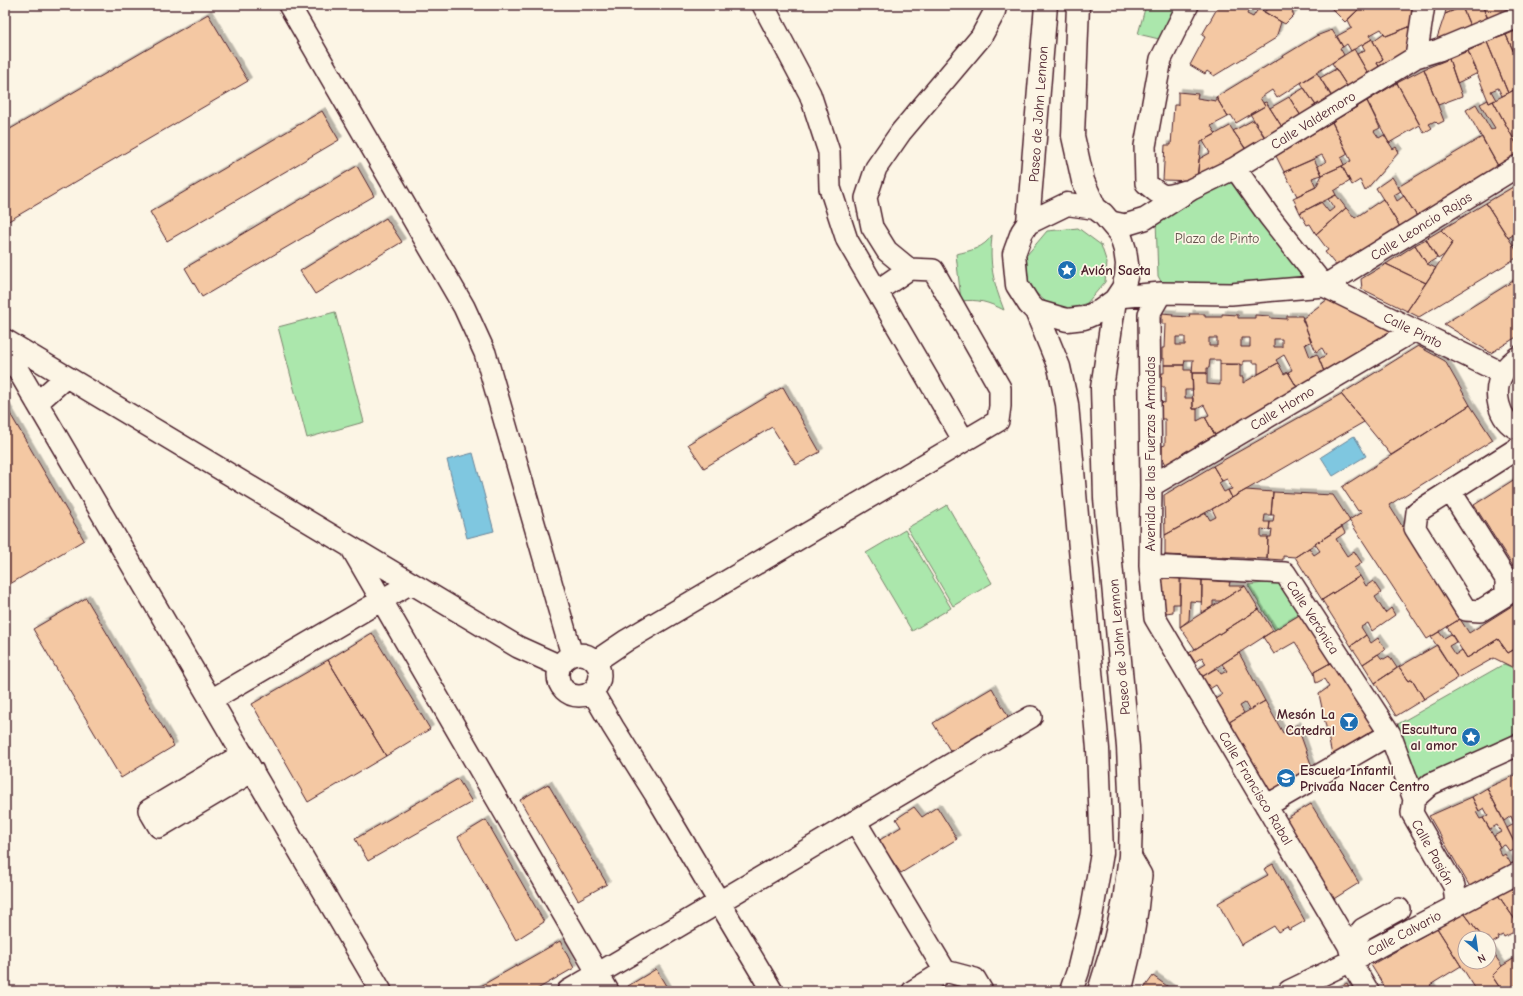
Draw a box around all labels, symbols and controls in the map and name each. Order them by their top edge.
street label: Paseo de John Lennon [1025,45,1052,183]
street label: Calle Valdemoro [1268,88,1359,153]
street label: Calle Leoncio Rojas [1367,188,1475,264]
park label: Plaza de Pinto [1175,230,1259,247]
place icon: Avión Saeta [1056,259,1078,281]
place label: Avión Saeta [1081,262,1151,279]
street label: Calle Pinto [1381,309,1445,352]
street label: Avenida de las Fuerzas Armadas [1142,356,1159,552]
street label: Calle Horno [1247,383,1317,434]
street label: Calle Verónica [1282,577,1343,657]
street label: Paseo de John Lennon [1105,578,1134,716]
place label: Mesón La Catedral [1277,706,1335,739]
bar icon: Mesón La Catedral [1338,711,1360,733]
place label: Escultura al amor [1401,721,1457,754]
place icon: Escultura al amor [1460,726,1482,748]
street label: Calle Francisco Rabal [1215,728,1296,848]
place label: Escuela Infantil Privada Nacer Centro [1300,762,1430,795]
school or university icon: Escuela Infantil Privada Nacer Centro [1275,767,1297,789]
street label: Calle Pasión [1408,817,1458,888]
street label: Calle Calvario [1364,907,1444,960]
north arrow [1457,930,1497,970]
text: N [1475,951,1488,966]

